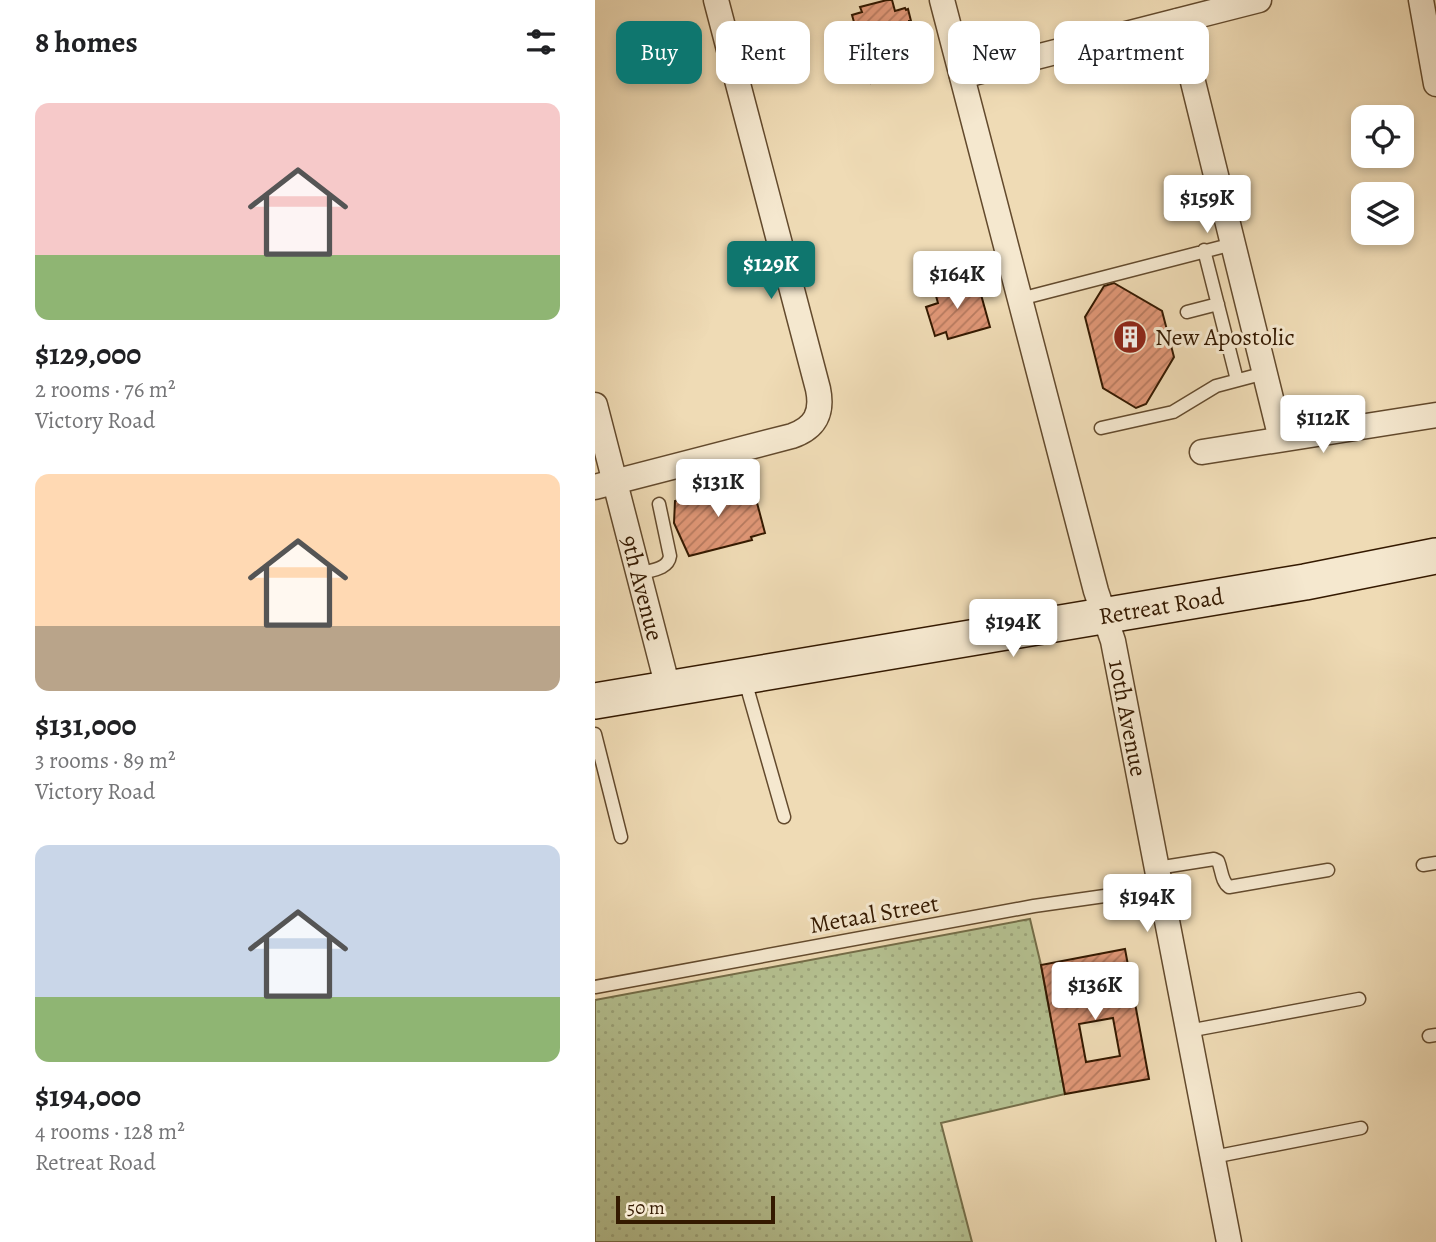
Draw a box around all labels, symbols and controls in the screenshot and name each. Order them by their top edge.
chip: Buy [616,21,702,84]
chip: Rent [716,21,810,84]
chip: Filters [824,21,934,84]
chip: New [948,21,1040,84]
chip: Apartment [1054,21,1209,84]
text: 8 homes [35,22,138,62]
icon: filters [522,23,560,61]
map controls [1351,105,1414,245]
button: locate [1351,105,1414,168]
icon: home [235,149,361,275]
pin: $159K [1158,176,1256,235]
text: $159K [1180,182,1234,213]
button: layers [1351,182,1414,245]
pin: $129K [722,242,820,301]
text: $129K [743,248,799,279]
pin: $164K [908,252,1006,311]
text: $164K [929,258,985,289]
building icon: New Apostolic [1111,318,1149,356]
place label: New Apostolic [1155,321,1295,353]
text: $129,000 [35,334,141,374]
text: 2 rooms · 76 m² [35,374,176,405]
pin: $112K [1274,396,1372,455]
text: $112K [1296,402,1350,433]
text: Victory Road [35,405,155,436]
pin: $131K [669,460,767,519]
text: $131K [692,466,744,497]
icon: home [235,520,361,646]
street label: 9th Avenue [613,532,671,644]
street label: Retreat Road [1096,580,1226,632]
pin: $194K [964,600,1062,659]
text: $194K [985,606,1041,637]
street label: 10th Avenue [1101,657,1155,779]
text: $131,000 [35,705,137,745]
text: 3 rooms · 89 m² [35,745,176,776]
text: Victory Road [35,776,155,807]
pin: $194K [1098,874,1196,934]
text: $194K [1119,881,1175,912]
street label: Metaal Street [807,887,941,941]
icon: home [235,891,361,1017]
pin: $136K [1046,962,1144,1022]
text: $136K [1068,969,1122,1000]
text: $194,000 [35,1076,141,1116]
text: 4 rooms · 128 m² [35,1116,185,1147]
text: Retreat Road [35,1147,156,1178]
scale bar [616,1193,775,1225]
text: 50 m [627,1195,665,1221]

